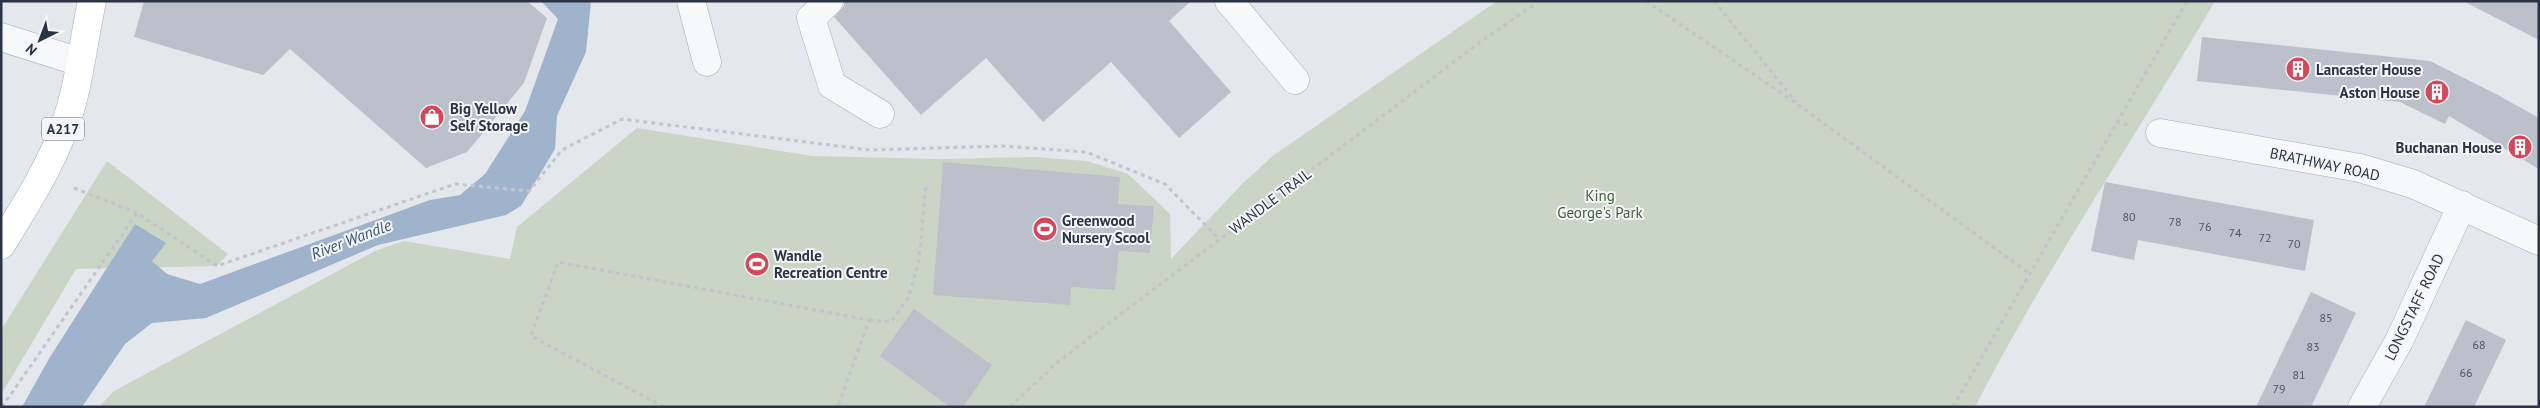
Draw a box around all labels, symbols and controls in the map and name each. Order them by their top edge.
north arrow [15,15,65,65]
text: N [22,40,41,59]
building icon: Lancaster House [2285,56,2311,82]
place label: Lancaster House [2316,60,2422,79]
building icon: Aston House [2424,79,2450,105]
place label: Aston House [2340,83,2420,102]
place label: Big Yellow Self Storage [450,99,529,135]
shop icon: Big Yellow Self Storage [419,104,445,130]
road number: A217 [42,118,84,140]
building icon: Buchanan House [2507,134,2533,160]
place label: Buchanan House [2396,138,2502,157]
street label: BRATHWAY ROAD [2268,143,2382,185]
street label: WANDLE TRAIL [1225,164,1315,238]
park label: King George's Park [1557,186,1644,222]
house number: 80 [2122,209,2136,224]
place label: Greenwood Nursery Scool [1062,211,1150,247]
water label: River Wandle [308,214,395,263]
house number: 78 [2168,214,2182,229]
sports icon: Greenwood Nursery Scool [1032,216,1058,242]
house number: 76 [2198,219,2212,234]
house number: 74 [2228,225,2242,240]
house number: 72 [2258,230,2272,245]
house number: 70 [2287,236,2301,251]
place label: Wandle Recreation Centre [774,246,888,282]
street label: LONGSTAFF ROAD [2380,250,2448,364]
sports icon: Wandle Recreation Centre [744,251,770,277]
house number: 85 [2319,310,2333,325]
house number: 68 [2472,337,2486,352]
house number: 83 [2306,339,2320,354]
house number: 66 [2459,365,2473,380]
house number: 81 [2292,367,2306,382]
house number: 79 [2272,381,2286,396]

